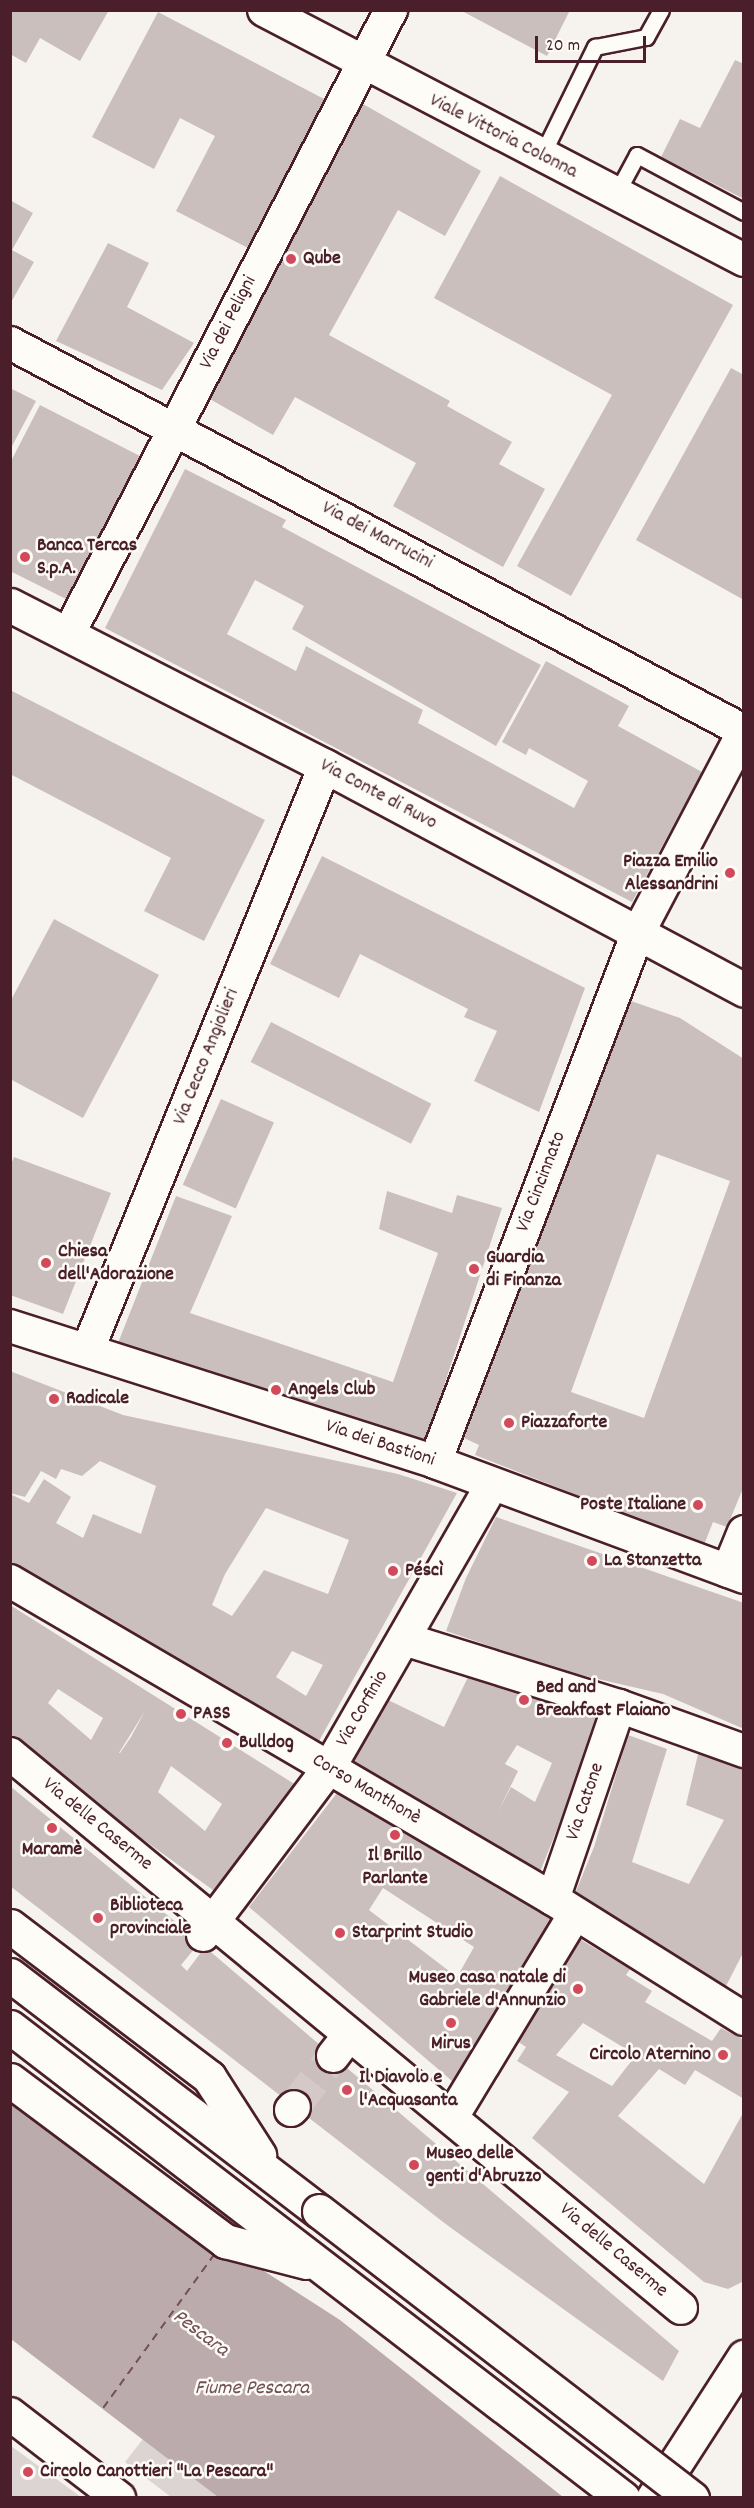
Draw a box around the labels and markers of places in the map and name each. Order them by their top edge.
place label: Qube [303,247,341,271]
marker: Qube [284,252,298,266]
place label: Banca Tercas S.p.A. [37,534,137,581]
marker: Banca Tercas S.p.A. [18,550,32,564]
place label: Piazza Emilio Alessandrini [623,850,718,897]
marker: Piazza Emilio Alessandrini [723,866,737,880]
place label: Chiesa dell'Adorazione [58,1240,174,1287]
place label: Guardia di Finanza [486,1246,561,1293]
marker: Chiesa dell'Adorazione [39,1256,53,1270]
marker: Guardia di Finanza [467,1262,481,1276]
place label: Angels Club [288,1378,375,1402]
marker: Angels Club [269,1383,283,1397]
place label: Radicale [66,1387,129,1411]
marker: Radicale [47,1392,61,1406]
place label: Piazzaforte [521,1411,607,1435]
marker: Piazzaforte [502,1416,516,1430]
place label: Poste Italiane [580,1493,686,1517]
marker: Poste Italiane [691,1498,705,1512]
place label: La Stanzetta [604,1549,701,1573]
marker: La Stanzetta [585,1554,599,1568]
place label: Péscì [405,1559,443,1583]
marker: Péscì [386,1564,400,1578]
place label: Bed and Breakfast Flaiano [536,1676,670,1723]
marker: Bed and Breakfast Flaiano [517,1693,531,1707]
place label: PASS [193,1702,231,1726]
marker: PASS [174,1707,188,1721]
place label: Bulldog [239,1731,294,1755]
marker: Bulldog [220,1736,234,1750]
marker: Maramè [45,1821,59,1835]
marker: Il Brillo Parlante [388,1828,402,1842]
place label: Maramè [22,1838,82,1862]
place label: Il Brillo Parlante [362,1844,428,1891]
place label: Biblioteca provinciale [110,1894,191,1941]
marker: Biblioteca provinciale [91,1911,105,1925]
place label: Starprint Studio [352,1921,473,1945]
marker: Starprint Studio [333,1926,347,1940]
place label: Museo casa natale di Gabriele d'Annunzio [409,1966,566,2013]
marker: Museo casa natale di Gabriele d'Annunzio [571,1982,585,1996]
marker: Mirus [444,2016,458,2030]
place label: Mirus [431,2032,471,2056]
place label: Circolo Aternino [589,2043,711,2067]
marker: Circolo Aternino [716,2048,730,2062]
place label: Il Diavolo e l'Acquasanta [359,2066,457,2113]
marker: Il Diavolo e l'Acquasanta [340,2083,354,2097]
place label: Museo delle genti d'Abruzzo [426,2142,541,2189]
marker: Museo delle genti d'Abruzzo [407,2158,421,2172]
place label: Circolo Canottieri "La Pescara" [40,2460,273,2484]
marker: Circolo Canottieri "La Pescara" [21,2465,35,2479]

